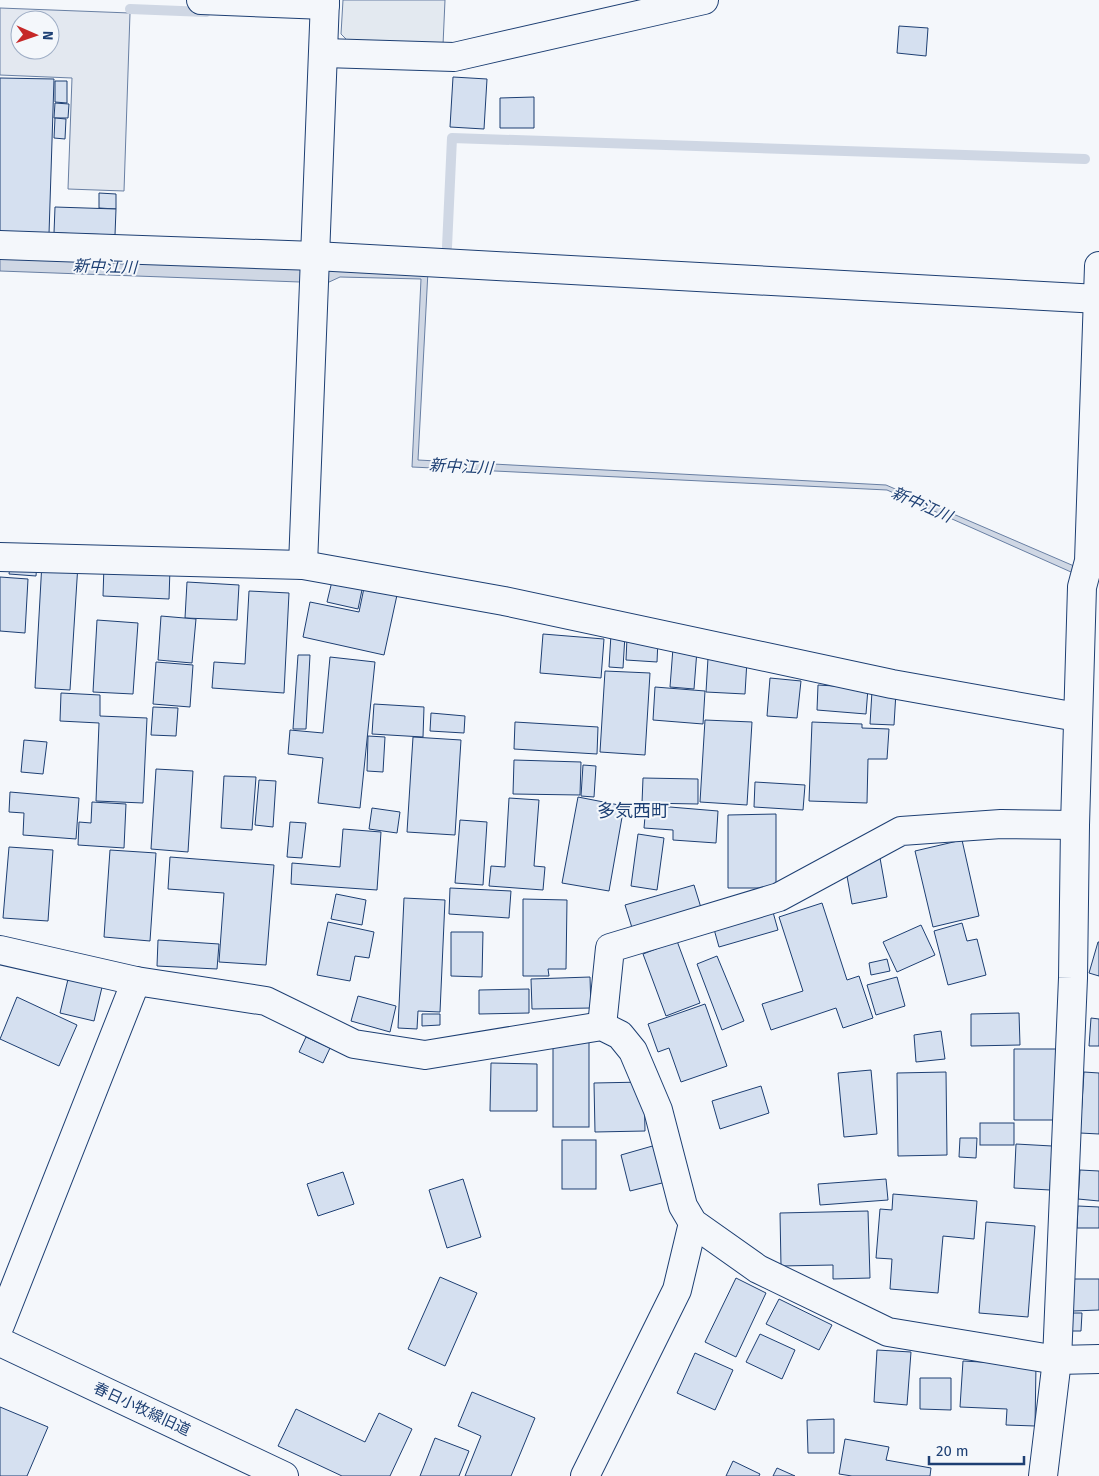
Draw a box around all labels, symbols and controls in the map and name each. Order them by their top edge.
north arrow [10,10,60,60]
text: N [39,30,56,40]
water label: 新中江川 [73,256,139,277]
water label: 新中江川 [429,455,495,478]
water label: 新中江川 [889,483,957,527]
district label: 多気西町 [597,800,669,822]
street label: 春日小牧線旧道 [91,1379,193,1439]
scale bar [929,1434,1024,1466]
text: 20 m [936,1442,969,1460]

